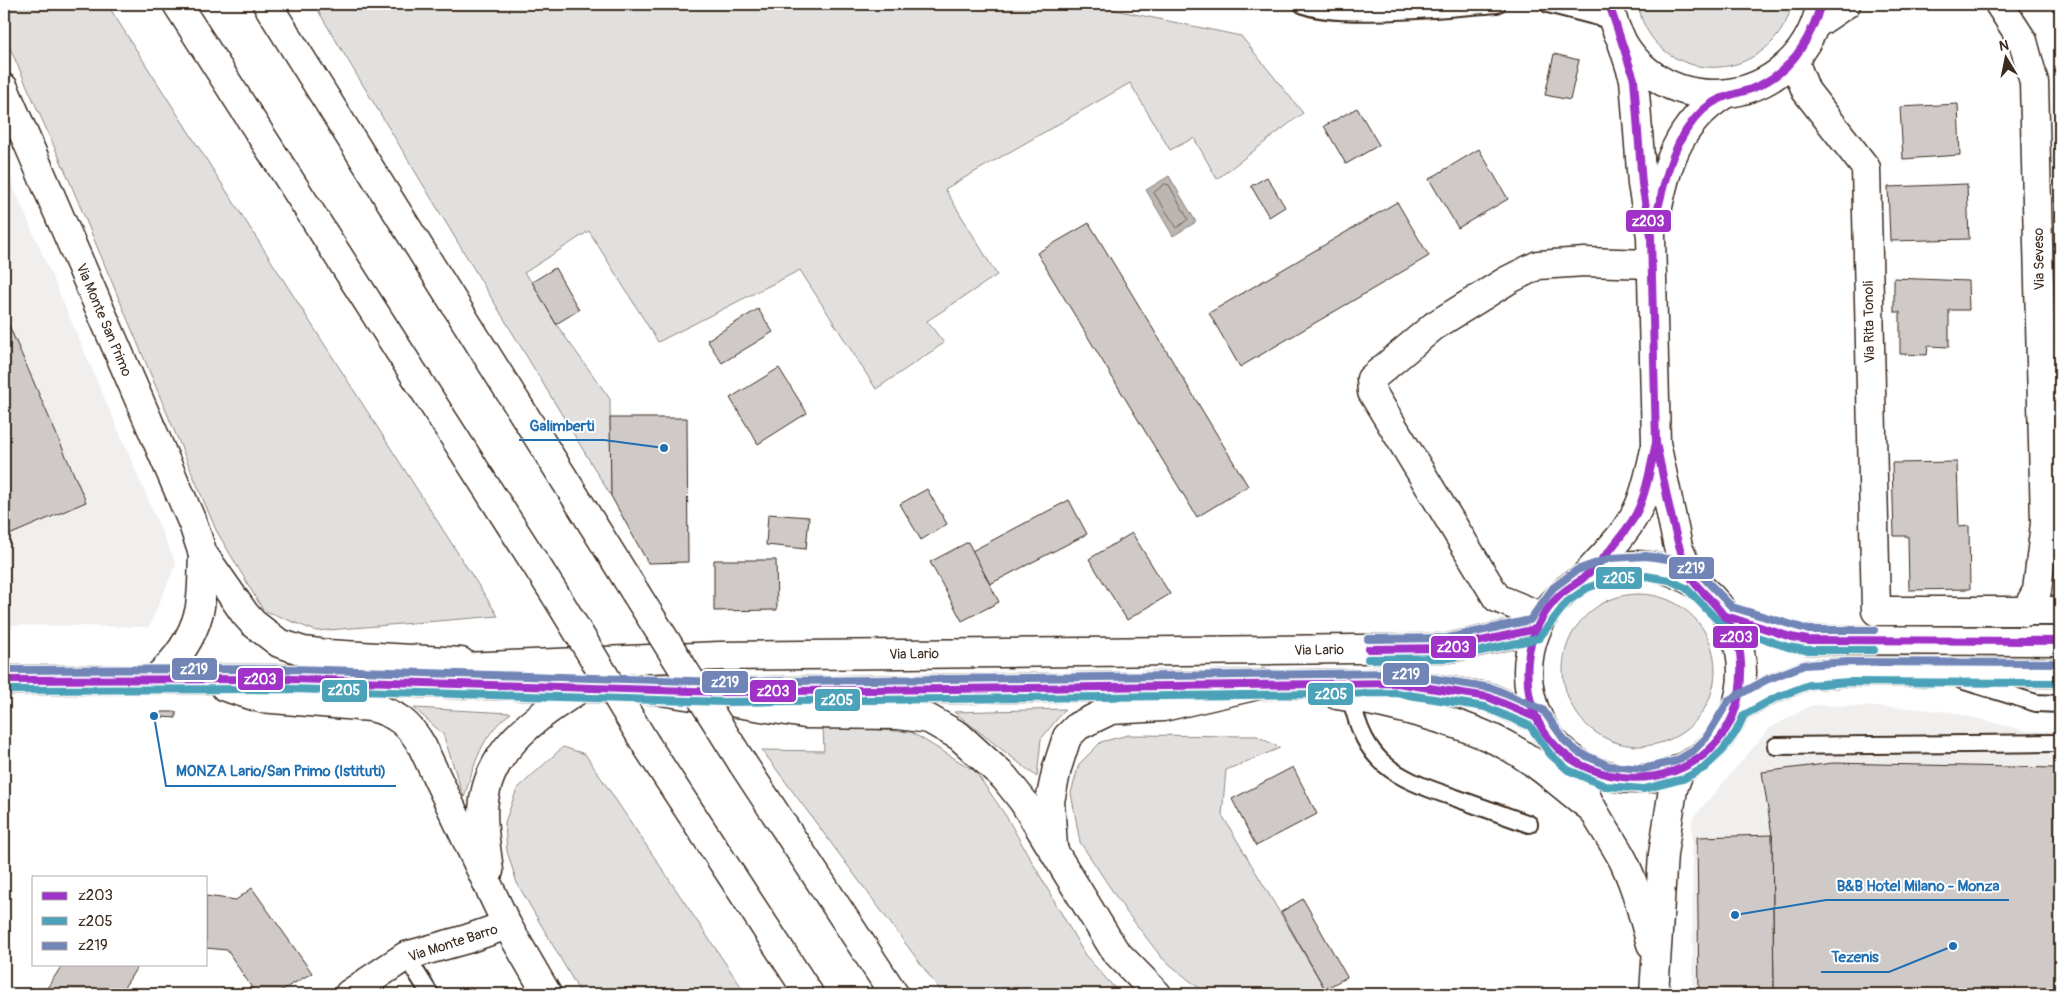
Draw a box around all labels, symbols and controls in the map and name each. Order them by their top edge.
north arrow [1982,32,2032,82]
text: N [1998,36,2010,55]
line badge: z203 [1625,209,1672,233]
text: z203 [1632,213,1664,230]
street label: Via Seveso [2030,227,2048,290]
street label: Via Monte San Primo [73,261,136,379]
street label: Via Rita Tonoli [1860,280,1878,363]
callout: Galimberti [519,410,604,440]
text: Galimberti [530,417,595,436]
line badge: z219 [1668,556,1715,580]
text: z219 [1677,560,1705,577]
line badge: z205 [1595,566,1643,590]
text: z205 [1603,570,1636,587]
line badge: z203 [1712,625,1759,649]
text: z203 [1720,629,1752,646]
line badge: z203 [1430,635,1477,659]
text: z203 [1437,639,1469,656]
street label: Via Lario [1294,641,1345,659]
street label: Via Lario [889,645,940,663]
line badge: z219 [171,657,218,681]
text: z219 [180,661,208,678]
line badge: z219 [1382,662,1430,686]
text: z219 [1392,666,1420,683]
line badge: z203 [237,667,284,691]
line badge: z219 [701,670,749,694]
text: z203 [244,671,276,688]
text: z219 [711,674,739,691]
line badge: z205 [321,679,368,703]
line badge: z203 [749,679,797,703]
text: z205 [328,682,361,699]
line badge: z205 [1307,682,1354,706]
text: z203 [757,683,789,700]
text: z205 [1315,686,1348,703]
line badge: z205 [814,688,861,712]
text: z205 [821,692,854,709]
callout: MONZA Lario/San Primo (Istituti) [166,756,396,786]
text: MONZA Lario/San Primo (Istituti) [176,762,386,781]
callout: B&B Hotel Milano - Monza [1826,870,2009,900]
legend [32,876,208,966]
text: B&B Hotel Milano - Monza [1837,877,1999,896]
text: z203 [78,886,113,905]
text: z205 [78,912,113,931]
street label: Via Monte Barro [406,920,500,965]
text: z219 [78,936,108,955]
callout: Tezenis [1821,942,1889,972]
text: Tezenis [1830,948,1879,967]

